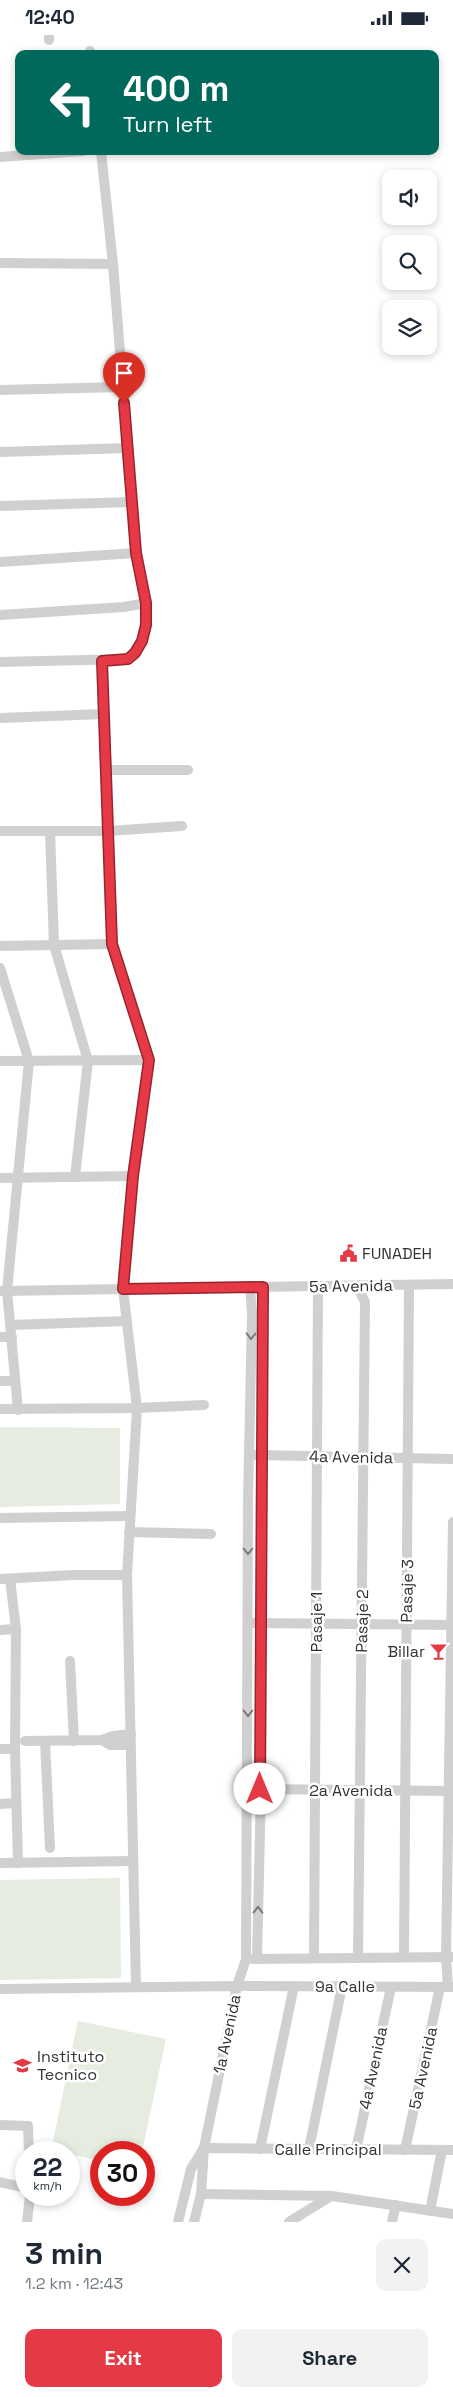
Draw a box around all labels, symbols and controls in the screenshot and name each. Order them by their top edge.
text: 12:40 [25,5,75,30]
text: 400 m [123,67,229,111]
icon: left [40,70,105,135]
text: Turn left [123,110,213,138]
map controls [382,170,437,355]
button: sound [382,170,437,225]
button: search [382,235,437,290]
button: layers [382,300,437,355]
pin [103,352,145,403]
icon: arrive [110,359,138,387]
public building icon: FUNADEH [338,1243,358,1263]
place label: FUNADEH [362,1243,432,1264]
street label: 5a Avenida [309,1275,393,1297]
one-way arrow [246,1332,256,1340]
street label: 4a Avenida [309,1446,393,1468]
one-way arrow [242,1547,253,1555]
street label: Pasaje 3 [396,1559,418,1623]
street label: Pasaje 2 [351,1589,373,1653]
street label: Pasaje 1 [306,1592,327,1652]
place label: Billar [387,1641,425,1662]
bar icon: Billar [429,1641,449,1661]
one-way arrow [243,1710,253,1717]
position arrow [233,1762,285,1814]
street label: 2a Avenida [309,1780,393,1801]
one-way arrow [253,1906,263,1914]
street label: 9a Calle [315,1976,375,1997]
street label: 1a Avenida [208,1992,246,2076]
street label: 4a Avenida [354,2025,392,2111]
street label: 5a Avenida [404,2025,442,2111]
place label: Instituto Tecnico [37,2046,104,2085]
school or university icon: Instituto Tecnico [13,2055,33,2075]
street label: Calle Principal [274,2139,382,2160]
speed limit sign: 30 [90,2141,155,2206]
text: 22 [33,2151,62,2183]
text: km/h [33,2178,62,2194]
text: 3 min [25,2234,103,2273]
button: close [376,2239,428,2291]
text: 1.2 km · 12:43 [25,2273,123,2294]
button: Exit [25,2329,222,2387]
button: Share [232,2329,428,2387]

